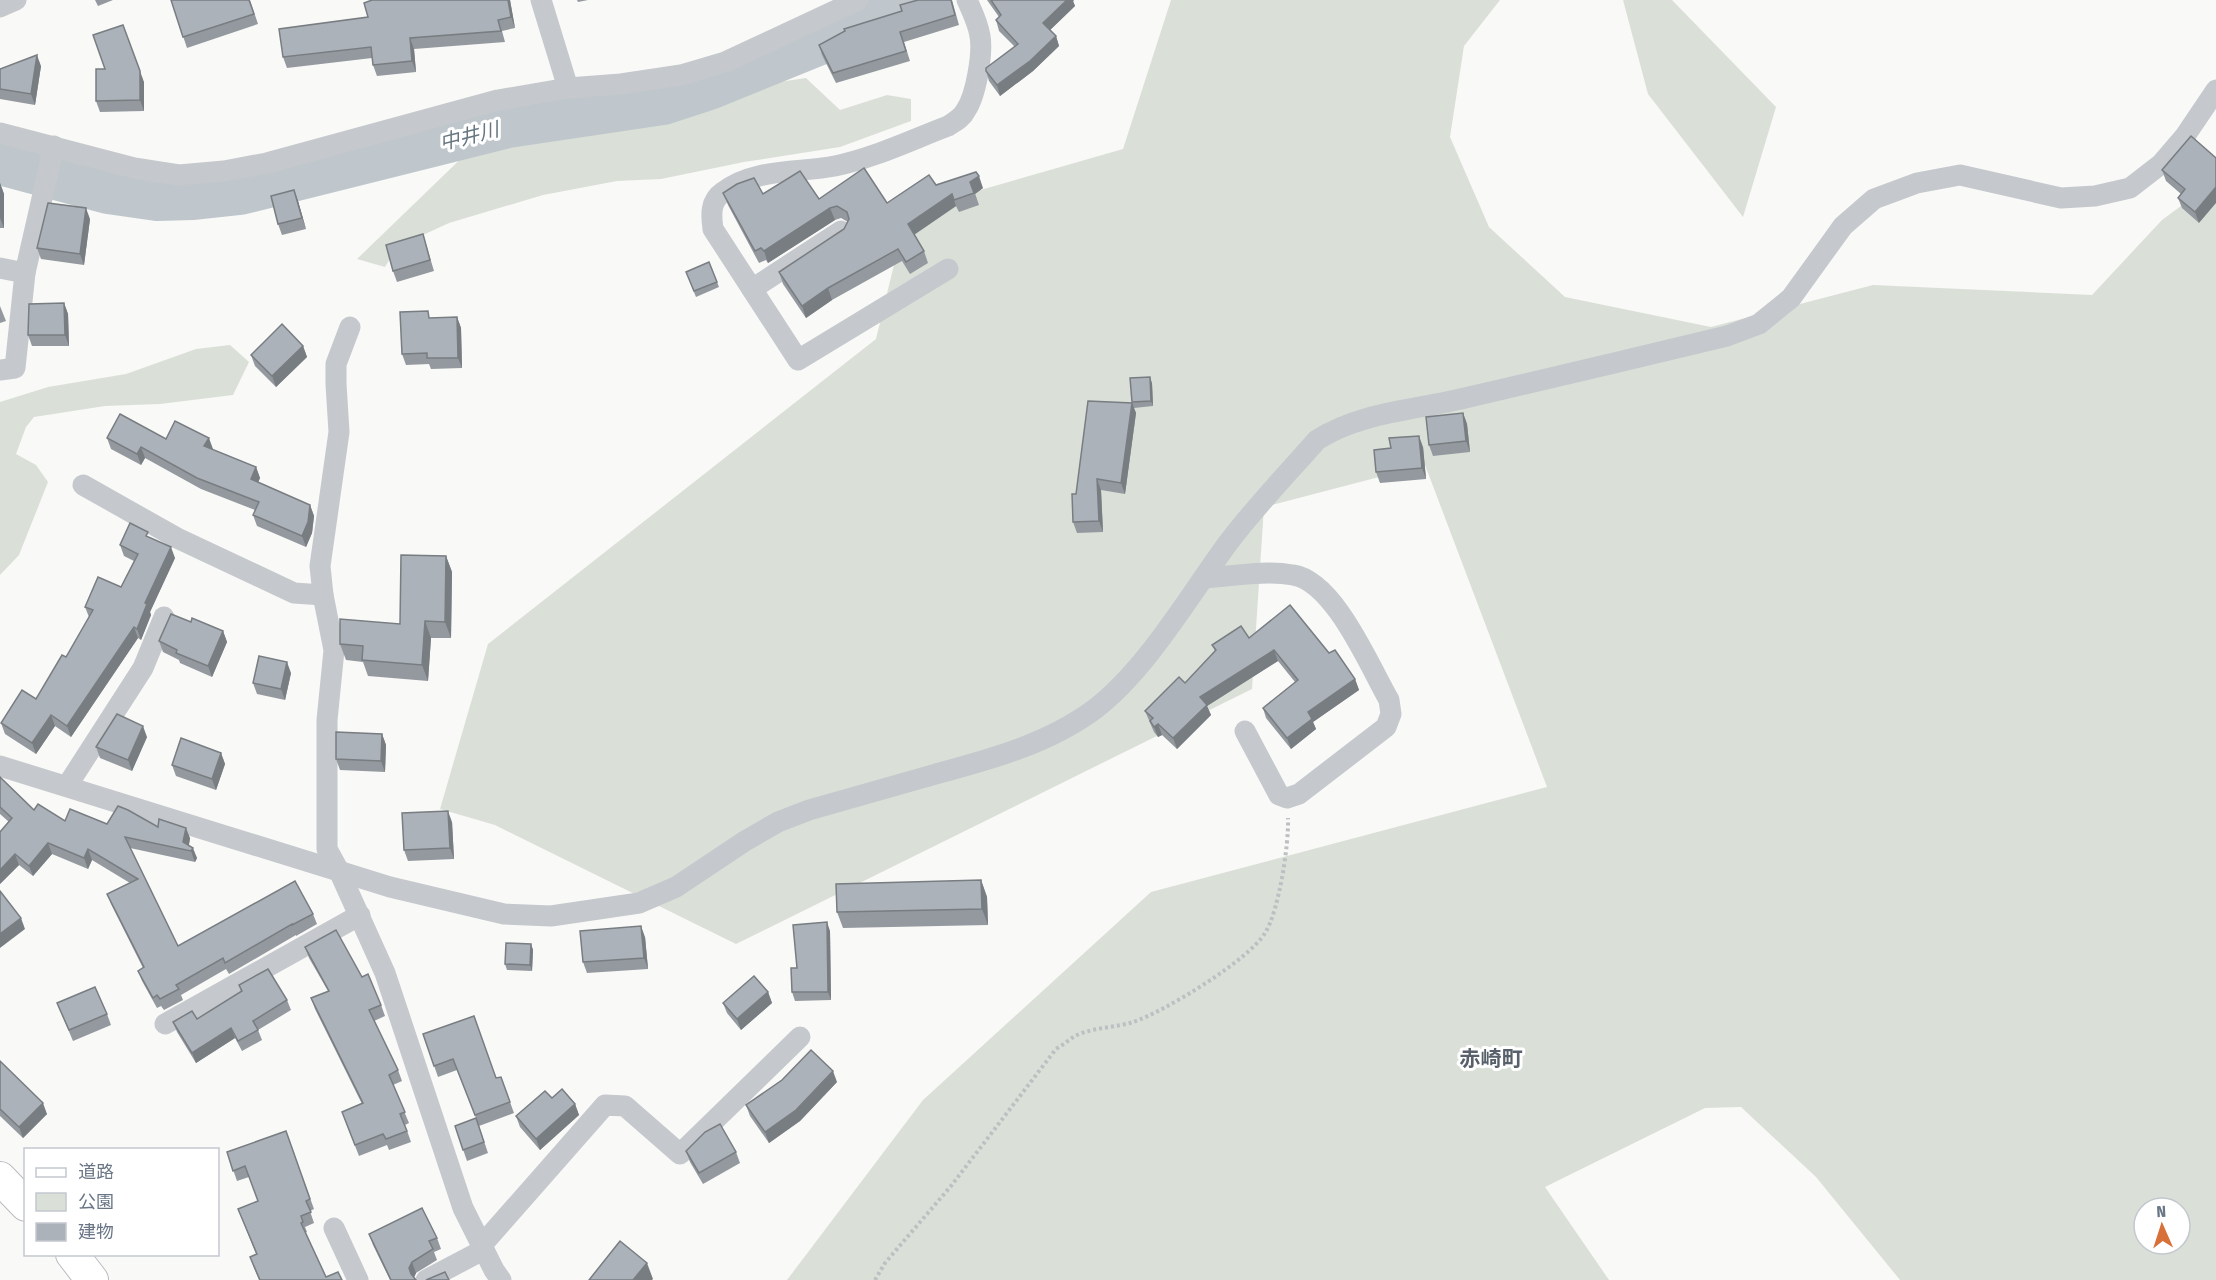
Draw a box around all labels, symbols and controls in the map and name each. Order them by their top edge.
water label: 中井川 [437,117,503,155]
district label: 赤崎町 [1460,1046,1523,1072]
legend [24,1148,219,1256]
text: 道路 [78,1161,114,1183]
text: 公園 [78,1191,114,1213]
north arrow [2132,1196,2192,1256]
text: N [2156,1202,2167,1221]
text: 建物 [78,1221,114,1243]

